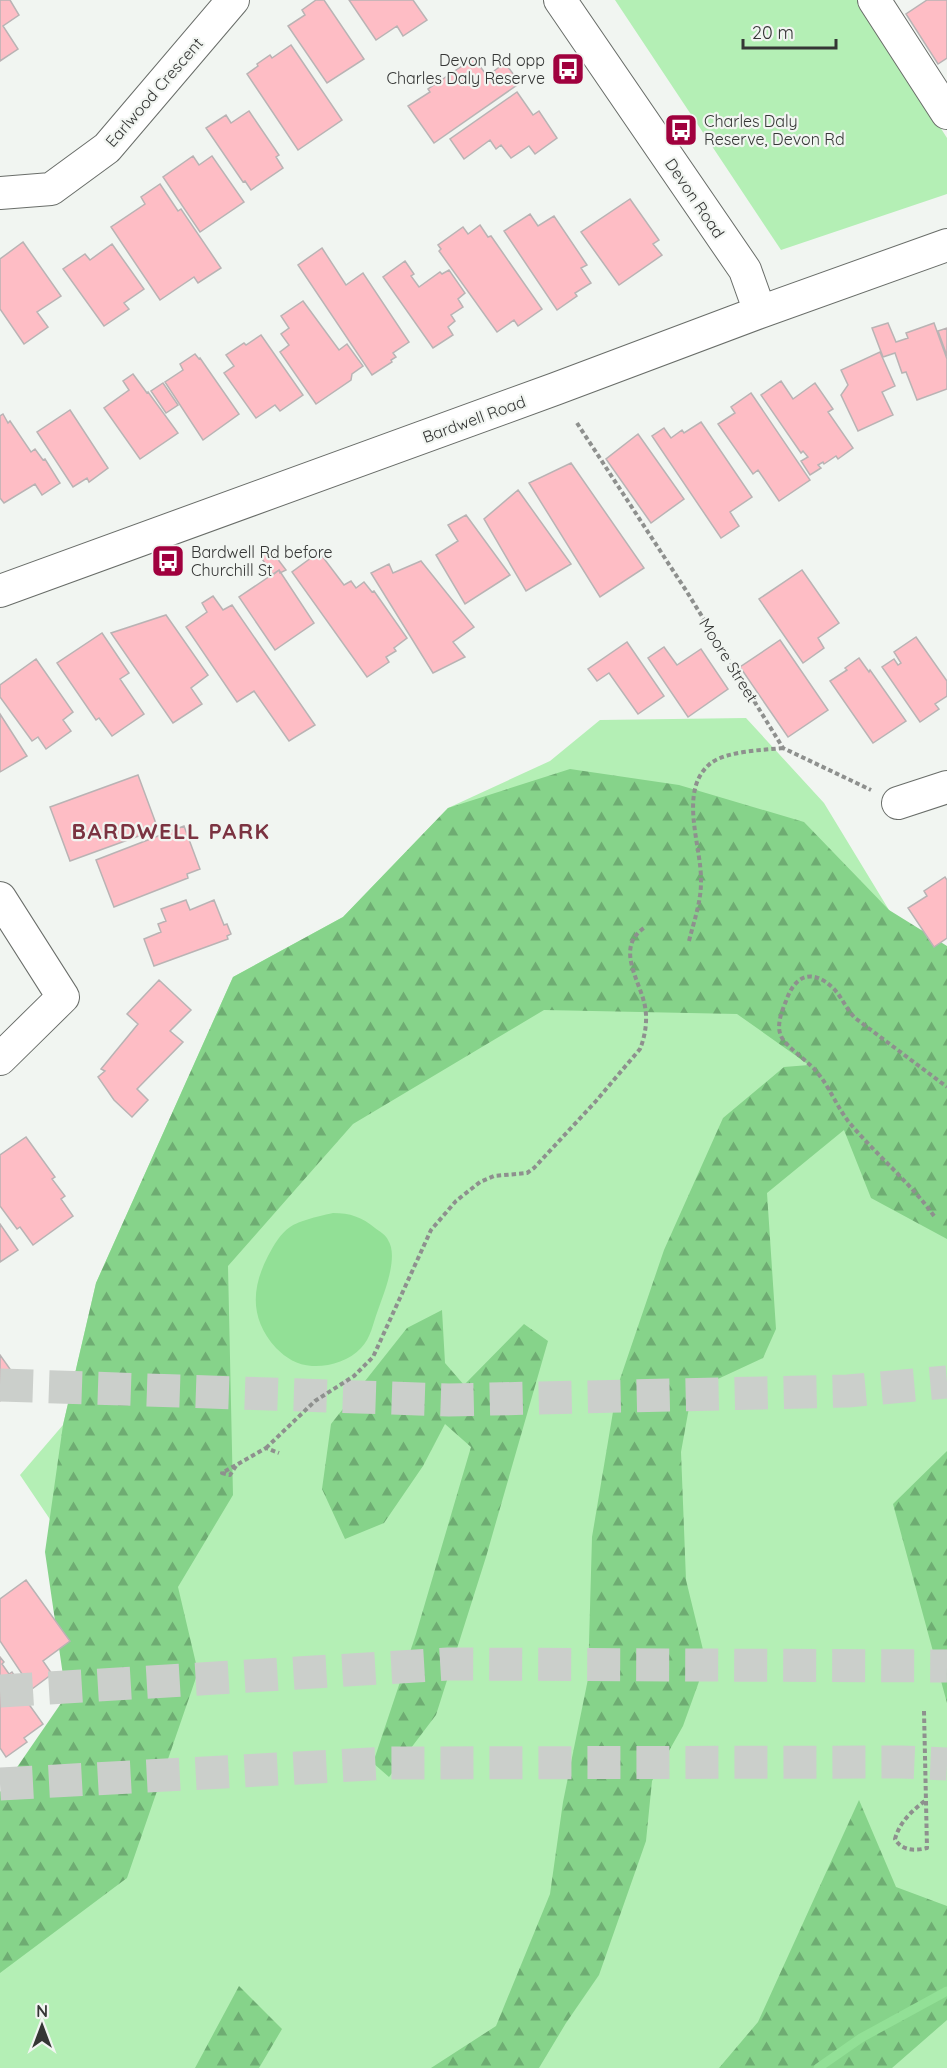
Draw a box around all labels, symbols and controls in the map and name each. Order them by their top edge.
scale bar [743,12,836,50]
text: 20 m [752,21,794,44]
street label: Earlwood Crescent [101,33,207,151]
place label: Devon Rd opp Charles Daly Reserve [386,50,545,88]
bus stop icon: Devon Rd opp Charles Daly Reserve [550,51,586,87]
place label: Charles Daly Reserve, Devon Rd [704,111,845,149]
bus stop icon: Charles Daly Reserve, Devon Rd [663,112,699,148]
street label: Devon Road [661,154,729,242]
street label: Bardwell Road [420,391,528,447]
place label: Bardwell Rd before Churchill St [191,542,333,580]
bus stop icon: Bardwell Rd before Churchill St [150,543,186,579]
street label: Moore Street [695,614,763,706]
district label: BARDWELL PARK [72,817,270,845]
north arrow [12,1996,72,2056]
text: N [36,2001,48,2021]

